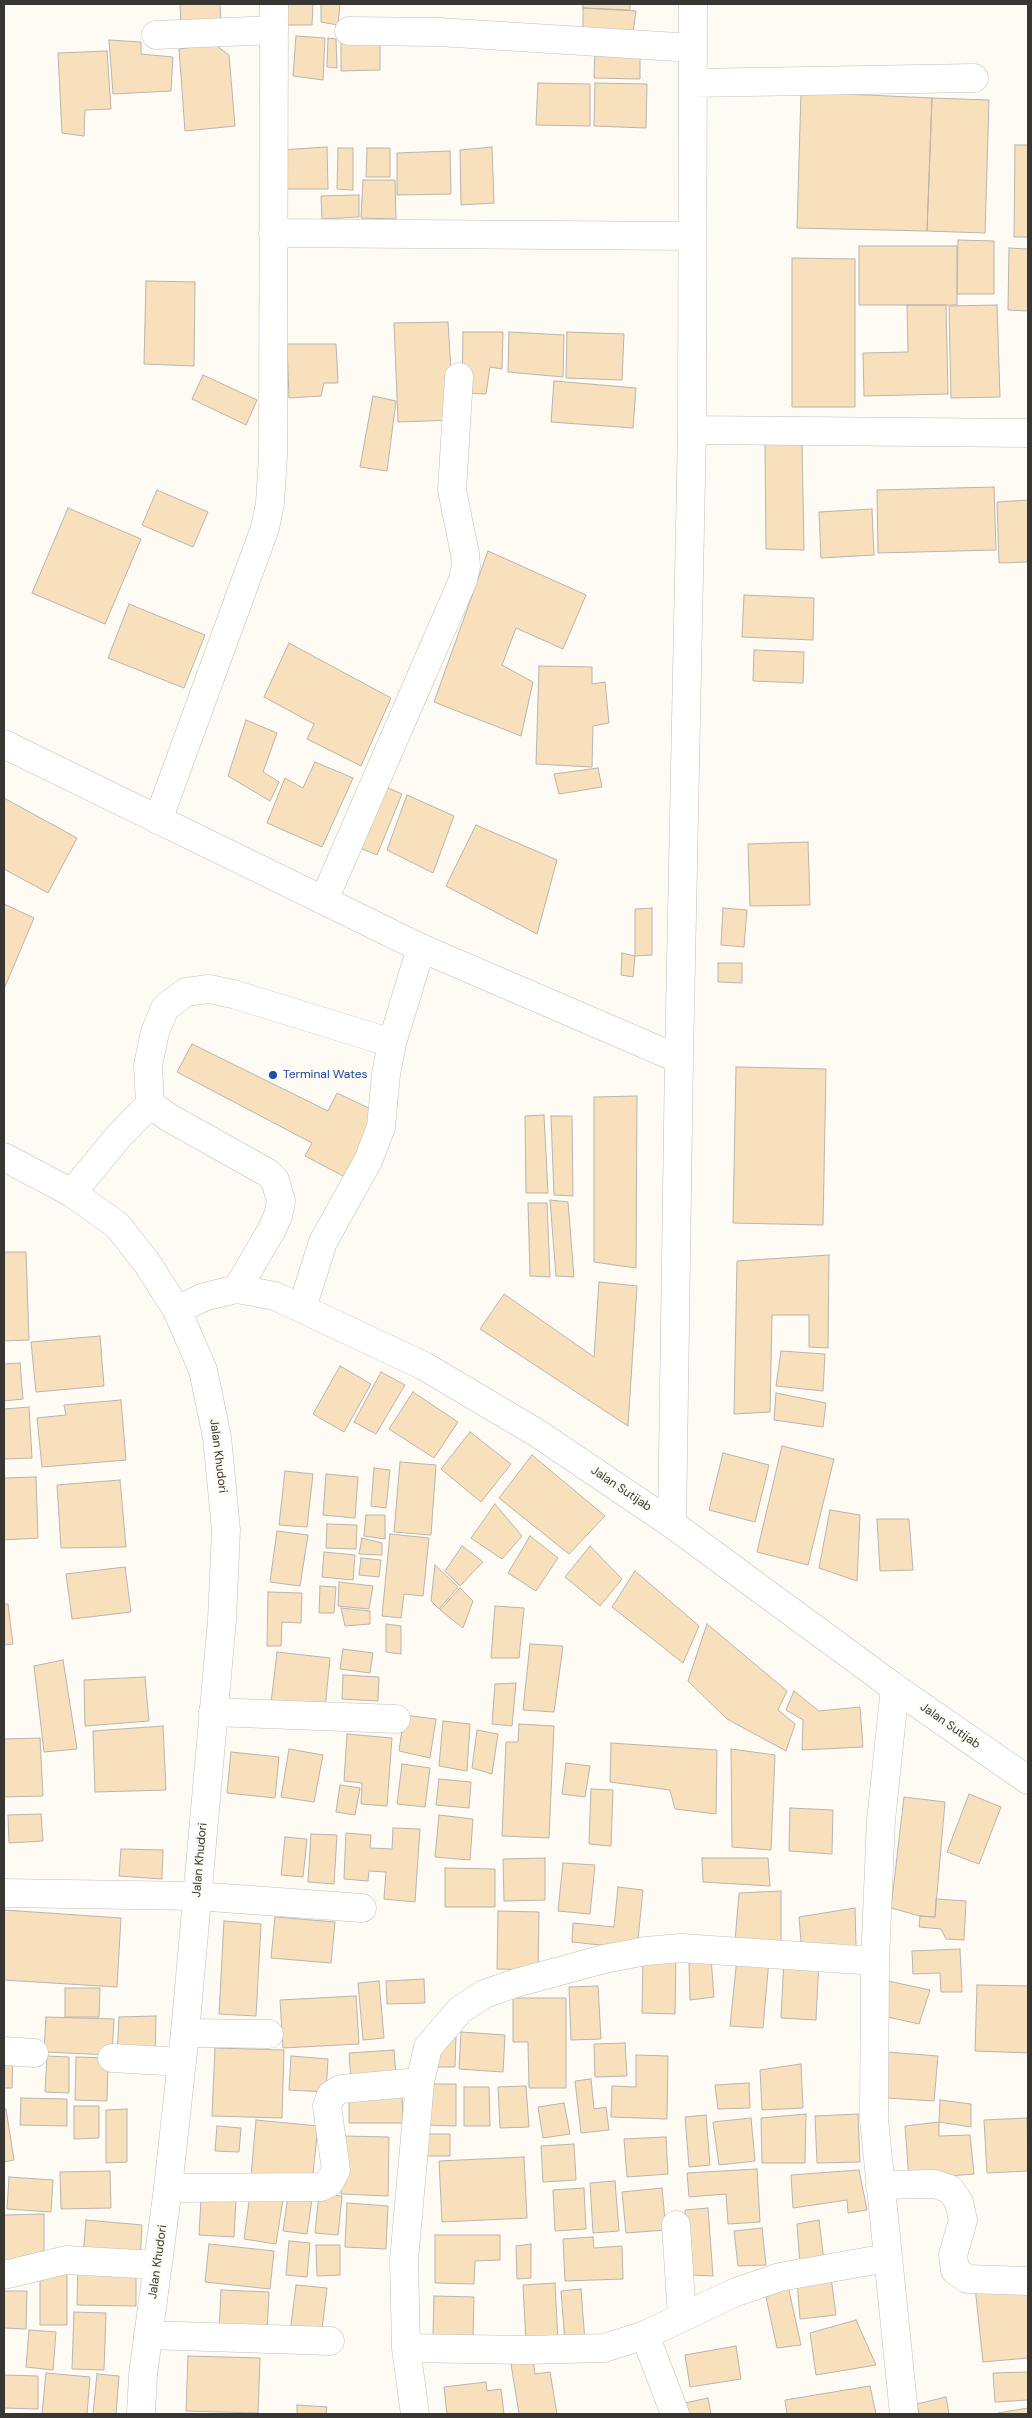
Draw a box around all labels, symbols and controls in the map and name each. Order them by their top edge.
place label: Terminal Wates [283,1068,368,1082]
marker: Terminal Wates [267,1069,279,1081]
street label: Jalan Khudori [206,1418,230,1494]
street label: Jalan Sutijab [588,1463,654,1515]
street label: Jalan Sutijab [917,1700,983,1752]
street label: Jalan Khudori [190,1822,210,1898]
street label: Jalan Khudori [146,2224,170,2300]

